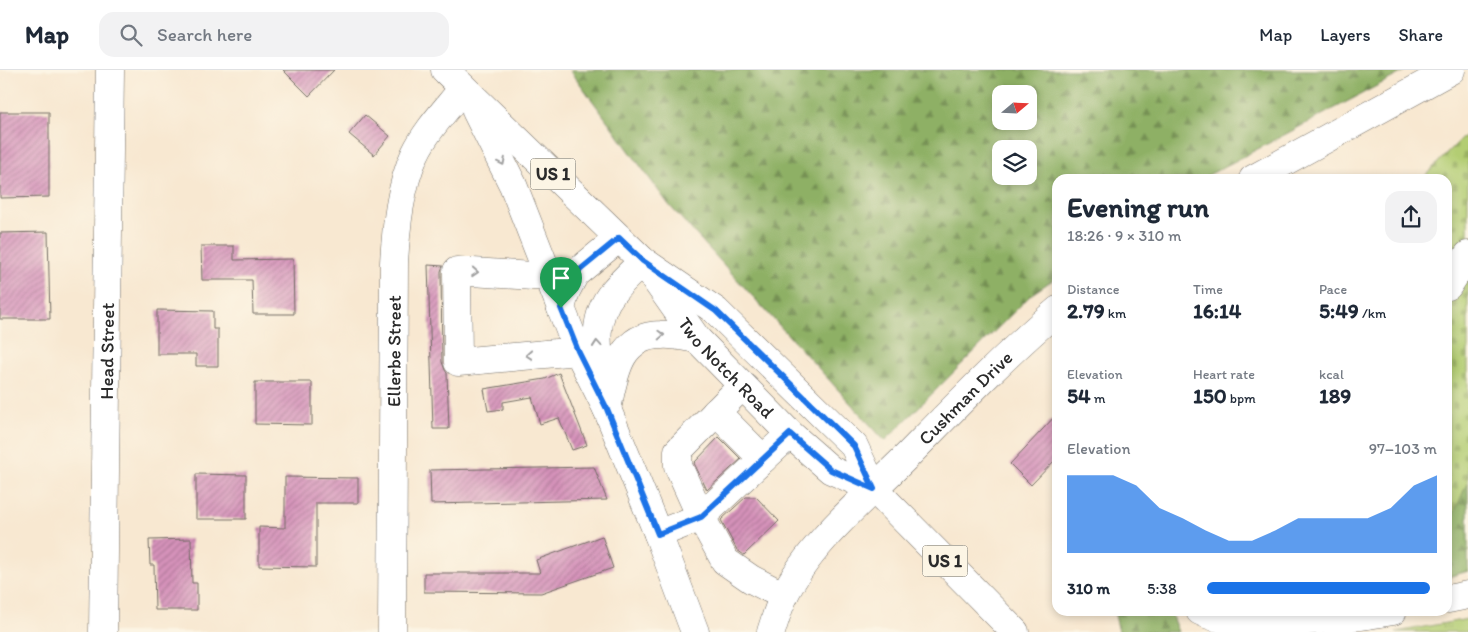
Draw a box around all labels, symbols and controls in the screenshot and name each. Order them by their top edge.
search box [99,12,449,57]
text: Map [25,20,69,49]
icon: search [117,21,145,49]
text: Search here [157,23,252,46]
text: Map [1259,24,1292,46]
text: Layers [1320,24,1370,46]
text: Share [1398,24,1443,46]
north arrow [992,85,1038,130]
map controls [992,85,1037,185]
button: layers [992,140,1037,185]
one-way arrow [496,157,506,166]
road number: US 1 [530,158,576,190]
text: Evening run [1067,190,1209,224]
button: share [1385,191,1437,243]
text: 18:26 · 9 × 310 m [1067,226,1181,245]
pin [540,257,582,308]
icon: arrive [547,264,575,292]
one-way arrow [471,267,479,278]
text: Distance [1067,281,1119,298]
text: Time [1193,281,1223,298]
text: Pace [1319,281,1347,298]
street label: Ellerbe Street [382,295,405,407]
text: 2.79 [1067,298,1105,323]
text: 16:14 [1193,298,1241,323]
text: 5:49 [1319,298,1359,323]
street label: Head Street [94,302,119,400]
text: km [1105,305,1126,322]
text: /km [1359,305,1386,322]
street label: Two Notch Road [674,312,779,423]
one-way arrow [657,330,665,341]
one-way arrow [592,340,603,348]
street label: Cushman Drive [913,346,1017,449]
one-way arrow [525,349,533,360]
text: Elevation [1067,366,1123,383]
text: Heart rate [1193,366,1255,383]
text: kcal [1319,366,1344,383]
text: 54 [1067,383,1091,408]
text: 150 [1193,383,1227,408]
text: 189 [1319,383,1351,408]
text: m [1091,390,1106,407]
text: bpm [1227,390,1256,407]
text: Elevation [1067,439,1131,458]
text: 97–103 m [1369,439,1437,458]
road number: US 1 [922,546,968,576]
text: 310 m [1067,579,1110,598]
text: 5:38 [1147,579,1177,598]

